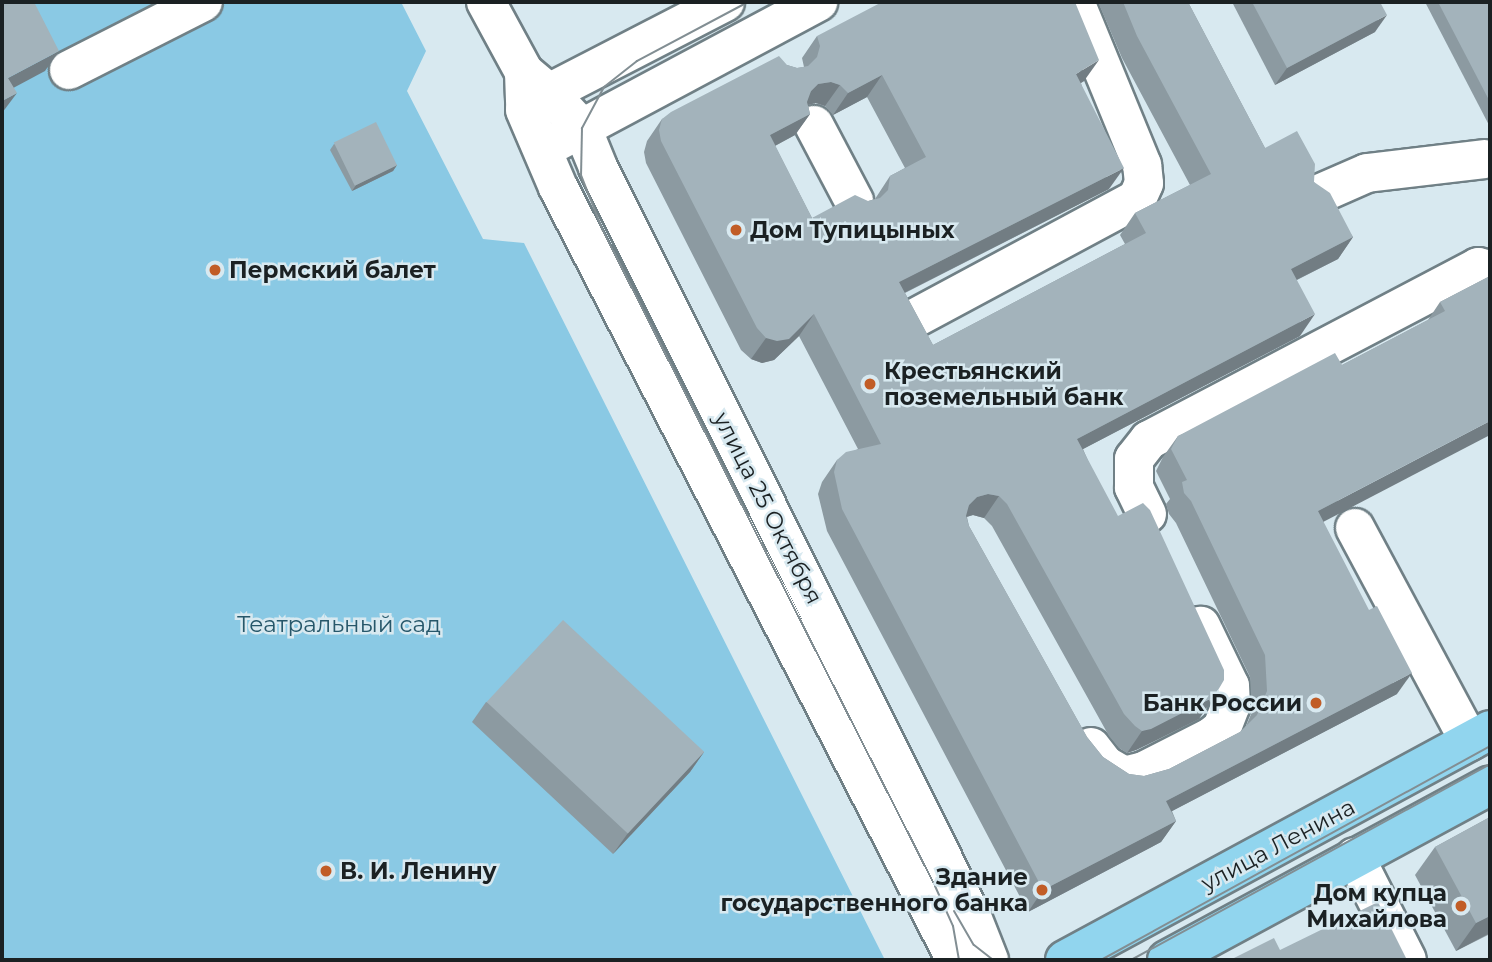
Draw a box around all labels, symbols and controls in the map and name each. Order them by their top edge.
place label: Дом Тупицыных [750,216,955,244]
marker: Дом Тупицыных [728,222,744,238]
place label: Пермский балет [229,256,436,284]
marker: Пермский балет [207,262,223,278]
place label: Крестьянский поземельный банк [884,357,1124,411]
marker: Крестьянский поземельный банк [862,376,878,392]
street label: улица 25 Октября [708,407,828,609]
park label: Театральный сад [237,610,441,638]
place label: Банк России [1143,689,1302,717]
marker: Банк России [1308,695,1324,711]
street label: улица Ленина [1196,793,1360,897]
place label: В. И. Ленину [340,857,497,885]
marker: В. И. Ленину [318,863,334,879]
place label: Здание государственного банка [721,863,1028,917]
place label: Дом купца Михайлова [1306,879,1447,933]
marker: Здание государственного банка [1034,882,1050,898]
marker: Дом купца Михайлова [1453,898,1469,914]

